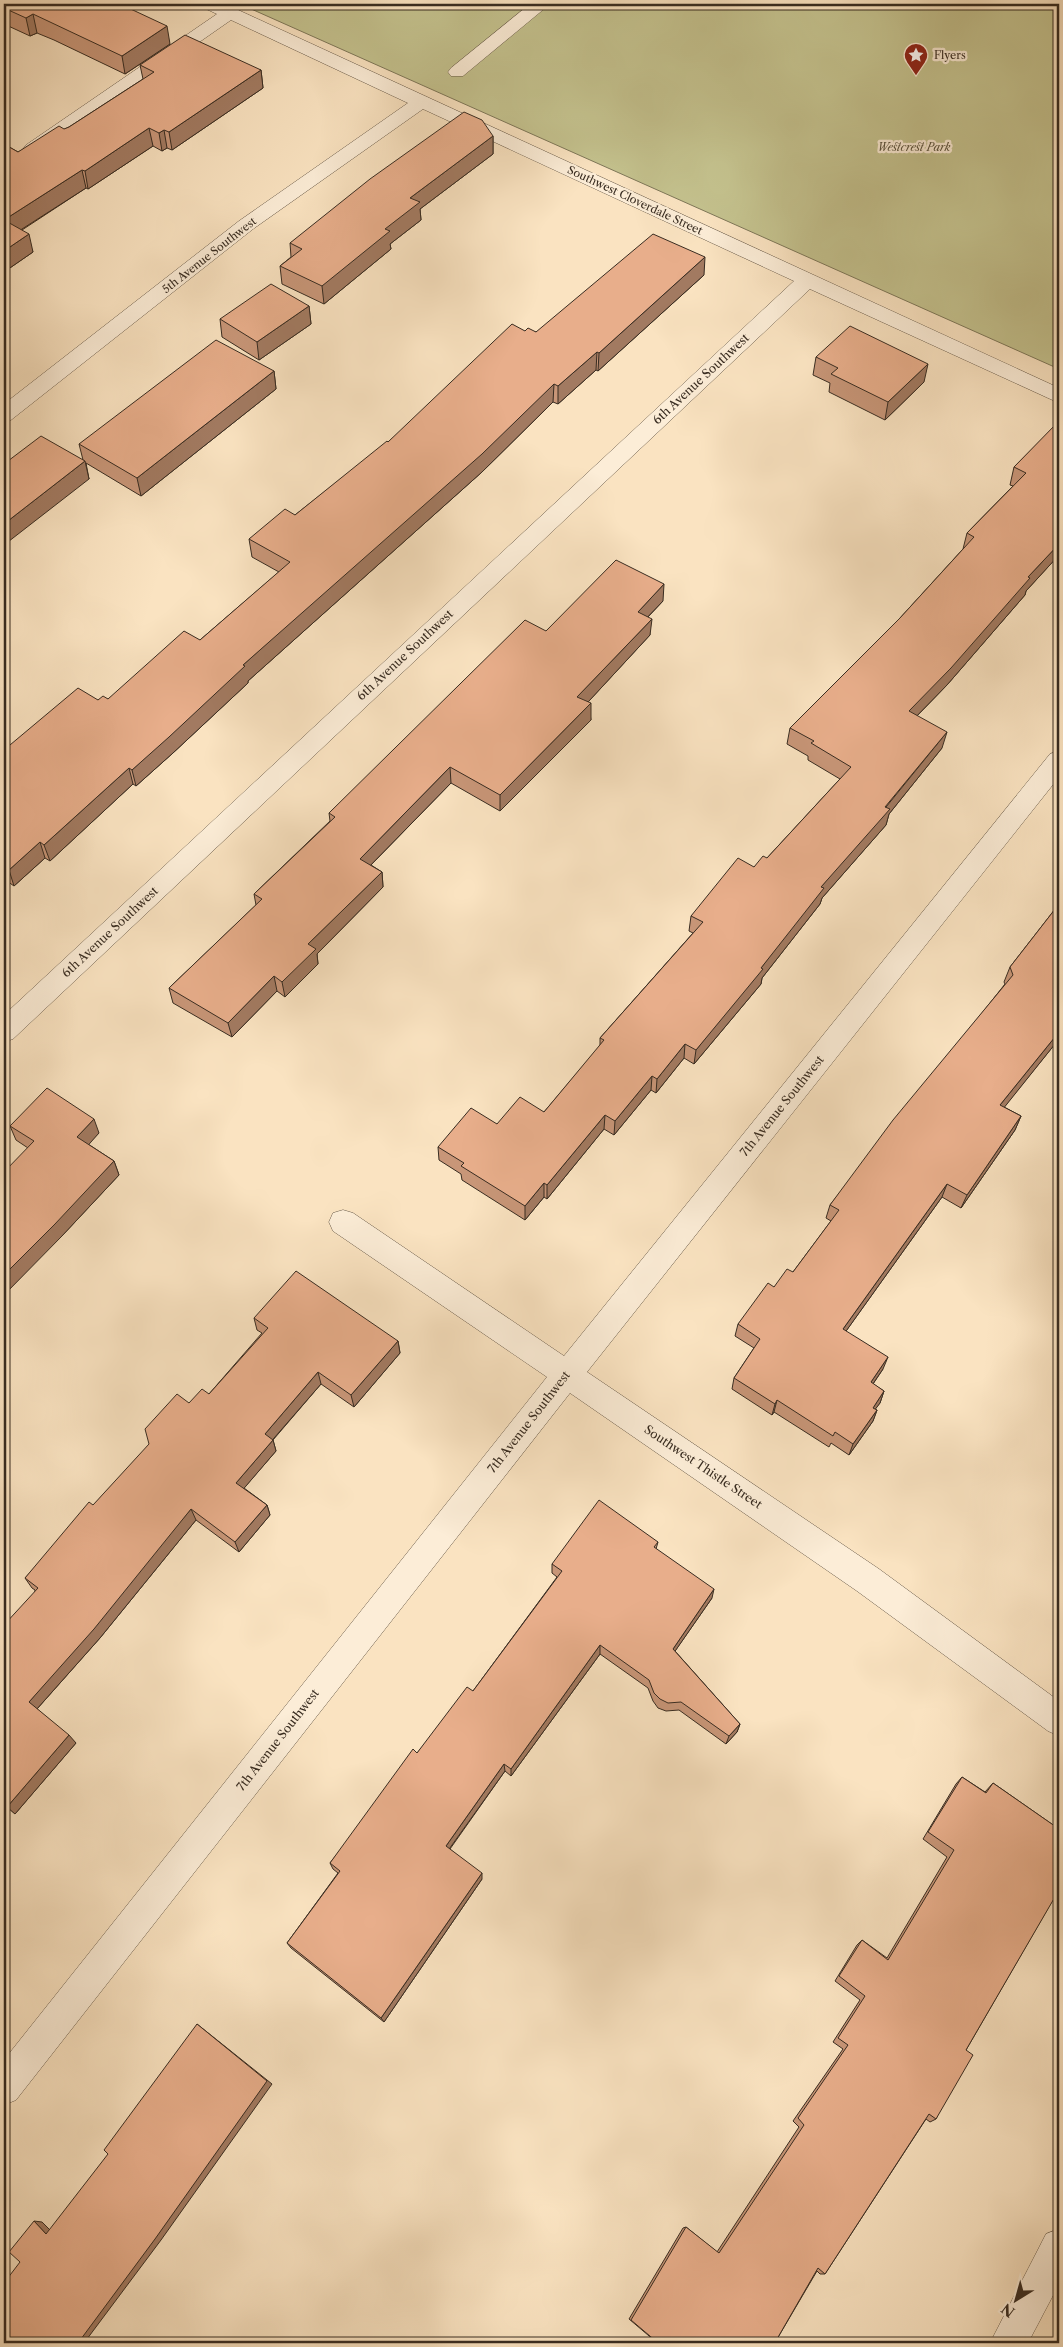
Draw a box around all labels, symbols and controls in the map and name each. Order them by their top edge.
place icon: Flyers [903,42,929,76]
place label: Flyers [934,48,966,62]
park label: Westcrest Park [877,140,951,154]
street label: Southwest Cloverdale Street [565,162,705,238]
street label: 5th Avenue Southwest [159,214,259,296]
street label: 6th Avenue Southwest [649,330,753,427]
street label: 6th Avenue Southwest [353,606,457,703]
street label: 6th Avenue Southwest [58,883,162,980]
street label: 7th Avenue Southwest [736,1052,827,1159]
street label: 7th Avenue Southwest [484,1367,574,1476]
street label: Southwest Thistle Street [641,1421,766,1512]
street label: 7th Avenue Southwest [233,1685,323,1794]
north arrow [990,2274,1040,2324]
text: N [998,2300,1018,2321]

